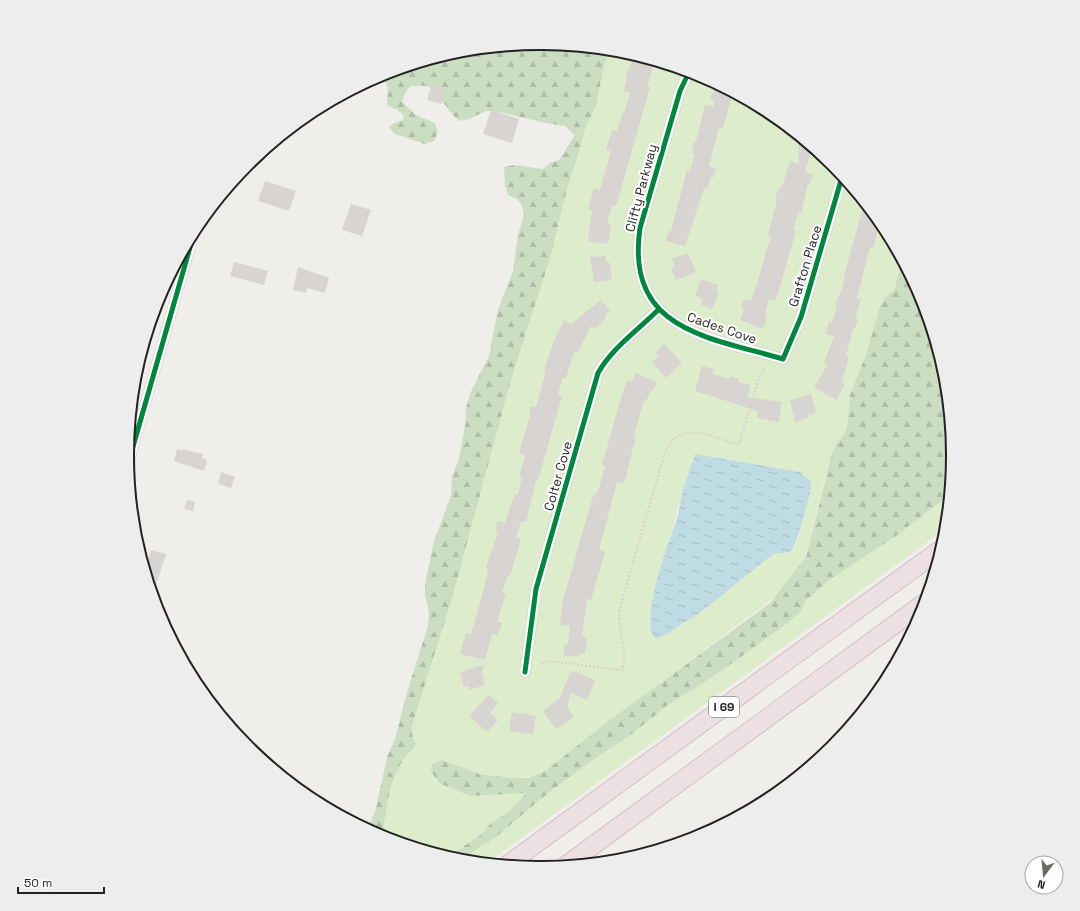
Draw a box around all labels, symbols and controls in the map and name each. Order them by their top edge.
street label: Clifty Parkway [621,142,661,234]
street label: Grafton Place [784,223,826,309]
street label: Cades Cove [685,308,759,348]
street label: Colter Cove [540,439,576,513]
road number: I 69 [709,697,739,717]
north arrow [1024,855,1064,895]
scale bar [18,869,104,895]
text: 50 m [24,875,52,891]
text: N [1036,877,1047,892]

